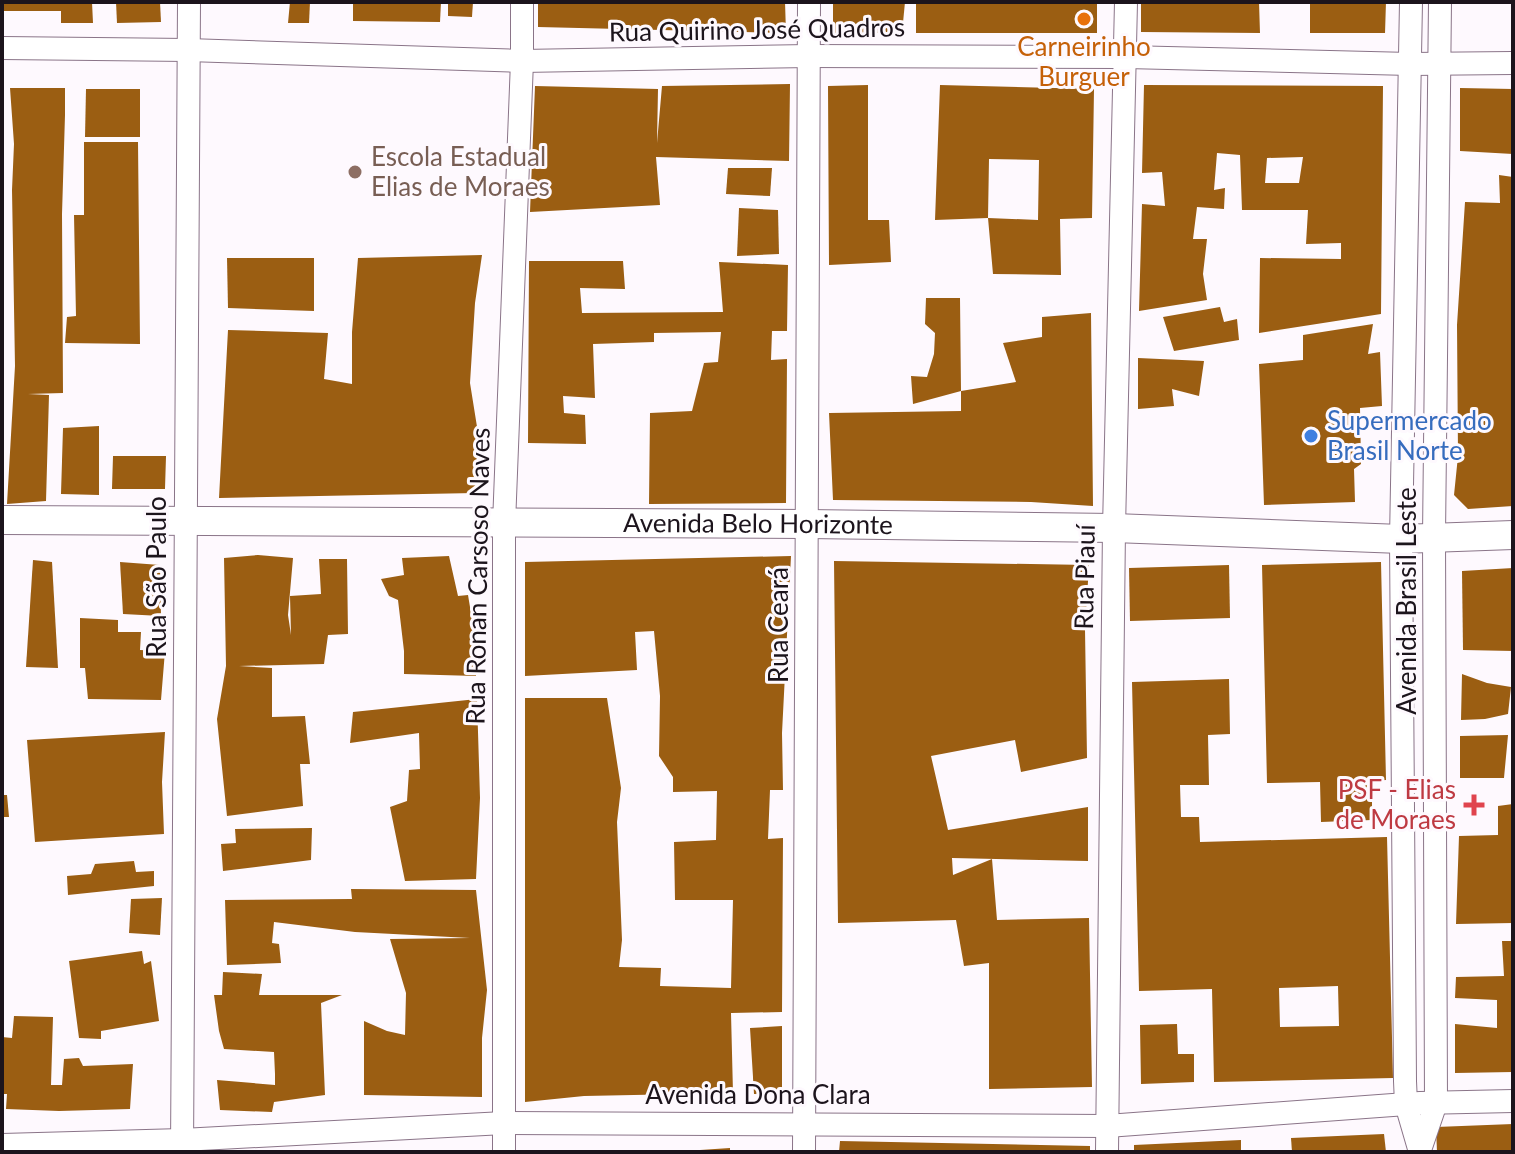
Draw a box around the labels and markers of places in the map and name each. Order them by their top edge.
marker: Carneirinho Burguer [1075,10,1093,28]
place label: Carneirinho Burguer [1017,30,1151,92]
place label: Escola Estadual Elias de Moraes [371,140,550,202]
marker: Escola Estadual Elias de Moraes [346,163,364,181]
place label: Supermercado Brasil Norte [1327,404,1492,466]
marker: Supermercado Brasil Norte [1302,427,1320,445]
place label: PSF - Elias de Moraes [1335,773,1456,835]
marker: PSF - Elias de Moraes [1463,794,1485,816]

